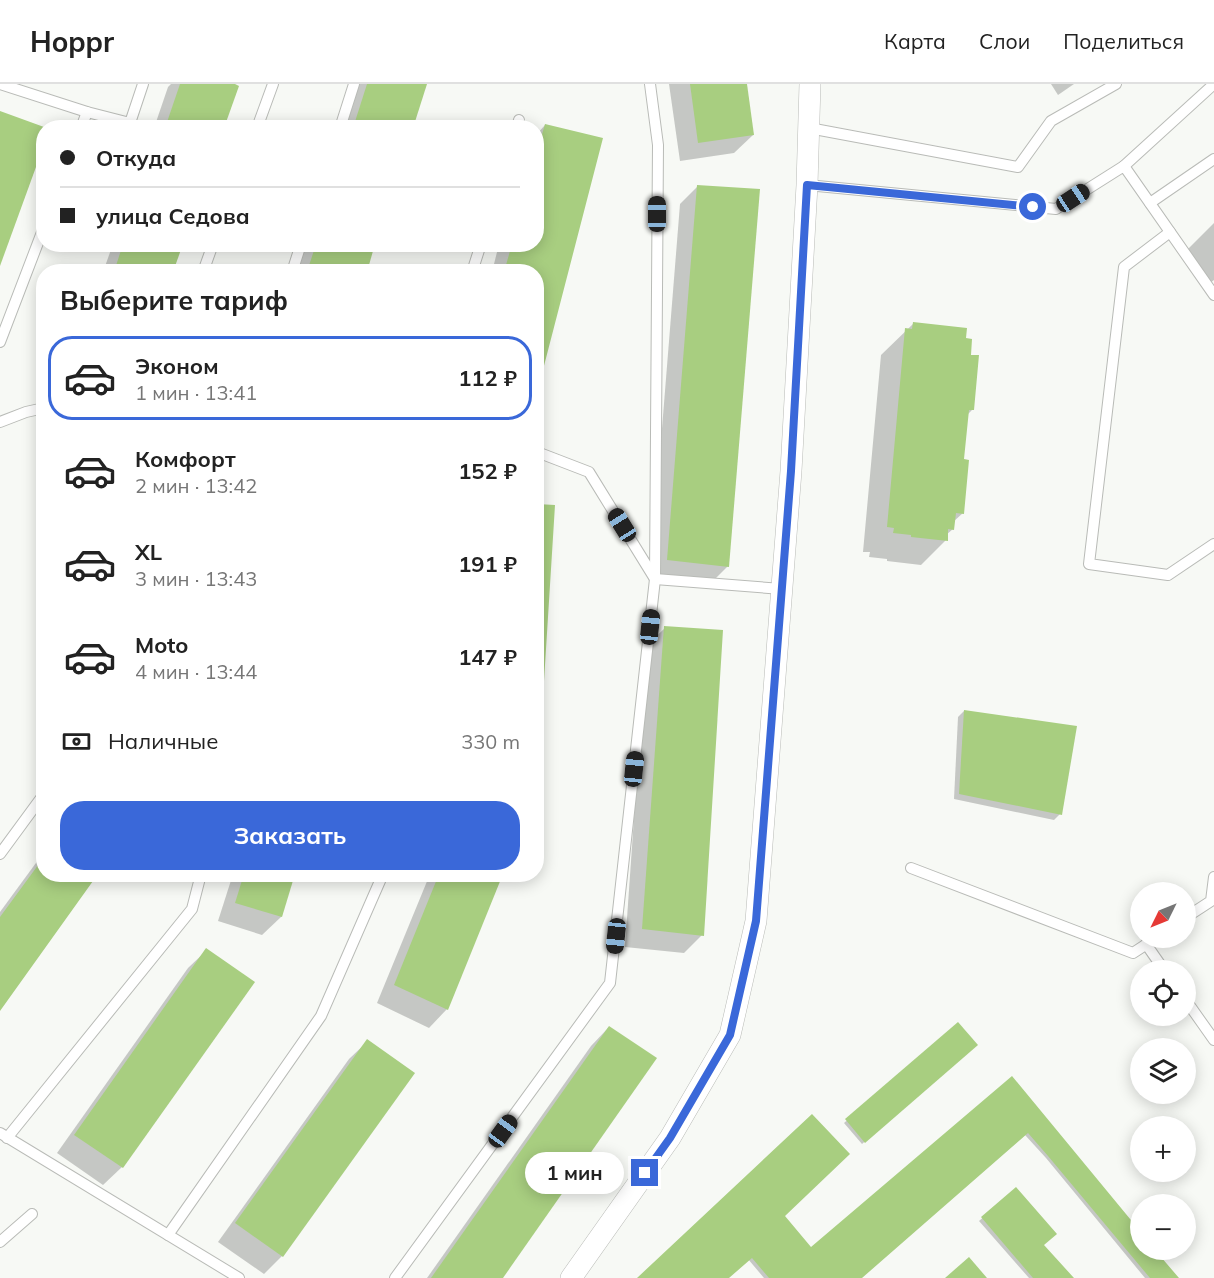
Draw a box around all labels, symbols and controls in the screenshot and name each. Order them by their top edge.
text: Hoppr [30,24,114,59]
text: Карта [884,28,946,54]
text: Слои [979,28,1030,54]
text: Поделиться [1063,28,1184,54]
text: Откуда [96,144,176,172]
car [1053,181,1093,215]
route start [1019,193,1046,220]
car [648,196,666,232]
text: улица Седова [96,202,250,230]
text: Выберите тариф [60,283,288,317]
icon: car [63,351,117,405]
text: Эконом [135,352,219,380]
text: 112 ₽ [458,364,517,392]
text: 1 мин · 13:41 [135,380,257,405]
icon: car [63,444,117,498]
text: Комфорт [135,445,236,473]
text: 152 ₽ [458,457,517,485]
text: 2 мин · 13:42 [135,473,257,498]
car [605,505,639,545]
icon: car [63,537,117,591]
text: XL [135,538,162,566]
text: 191 ₽ [458,550,517,578]
text: 3 мин · 13:43 [135,566,257,591]
car [639,608,661,646]
icon: car [63,630,117,684]
text: Moto [135,631,188,659]
text: 147 ₽ [458,643,517,671]
text: 4 мин · 13:44 [135,659,257,684]
icon: cash [60,725,93,758]
text: Наличные [108,727,218,755]
text: 330 m [461,729,520,754]
car [623,750,645,788]
button: Заказать [60,801,520,870]
north arrow [1130,882,1196,948]
map controls [1130,882,1196,1260]
car [605,917,627,955]
button: locate [1130,960,1196,1026]
button: layers [1130,1038,1196,1104]
car [485,1111,521,1151]
button: + [1130,1116,1196,1182]
callout: 1 мин [525,1152,624,1194]
route end [631,1159,658,1186]
text: 1 мин [546,1160,603,1185]
button: − [1130,1194,1196,1260]

